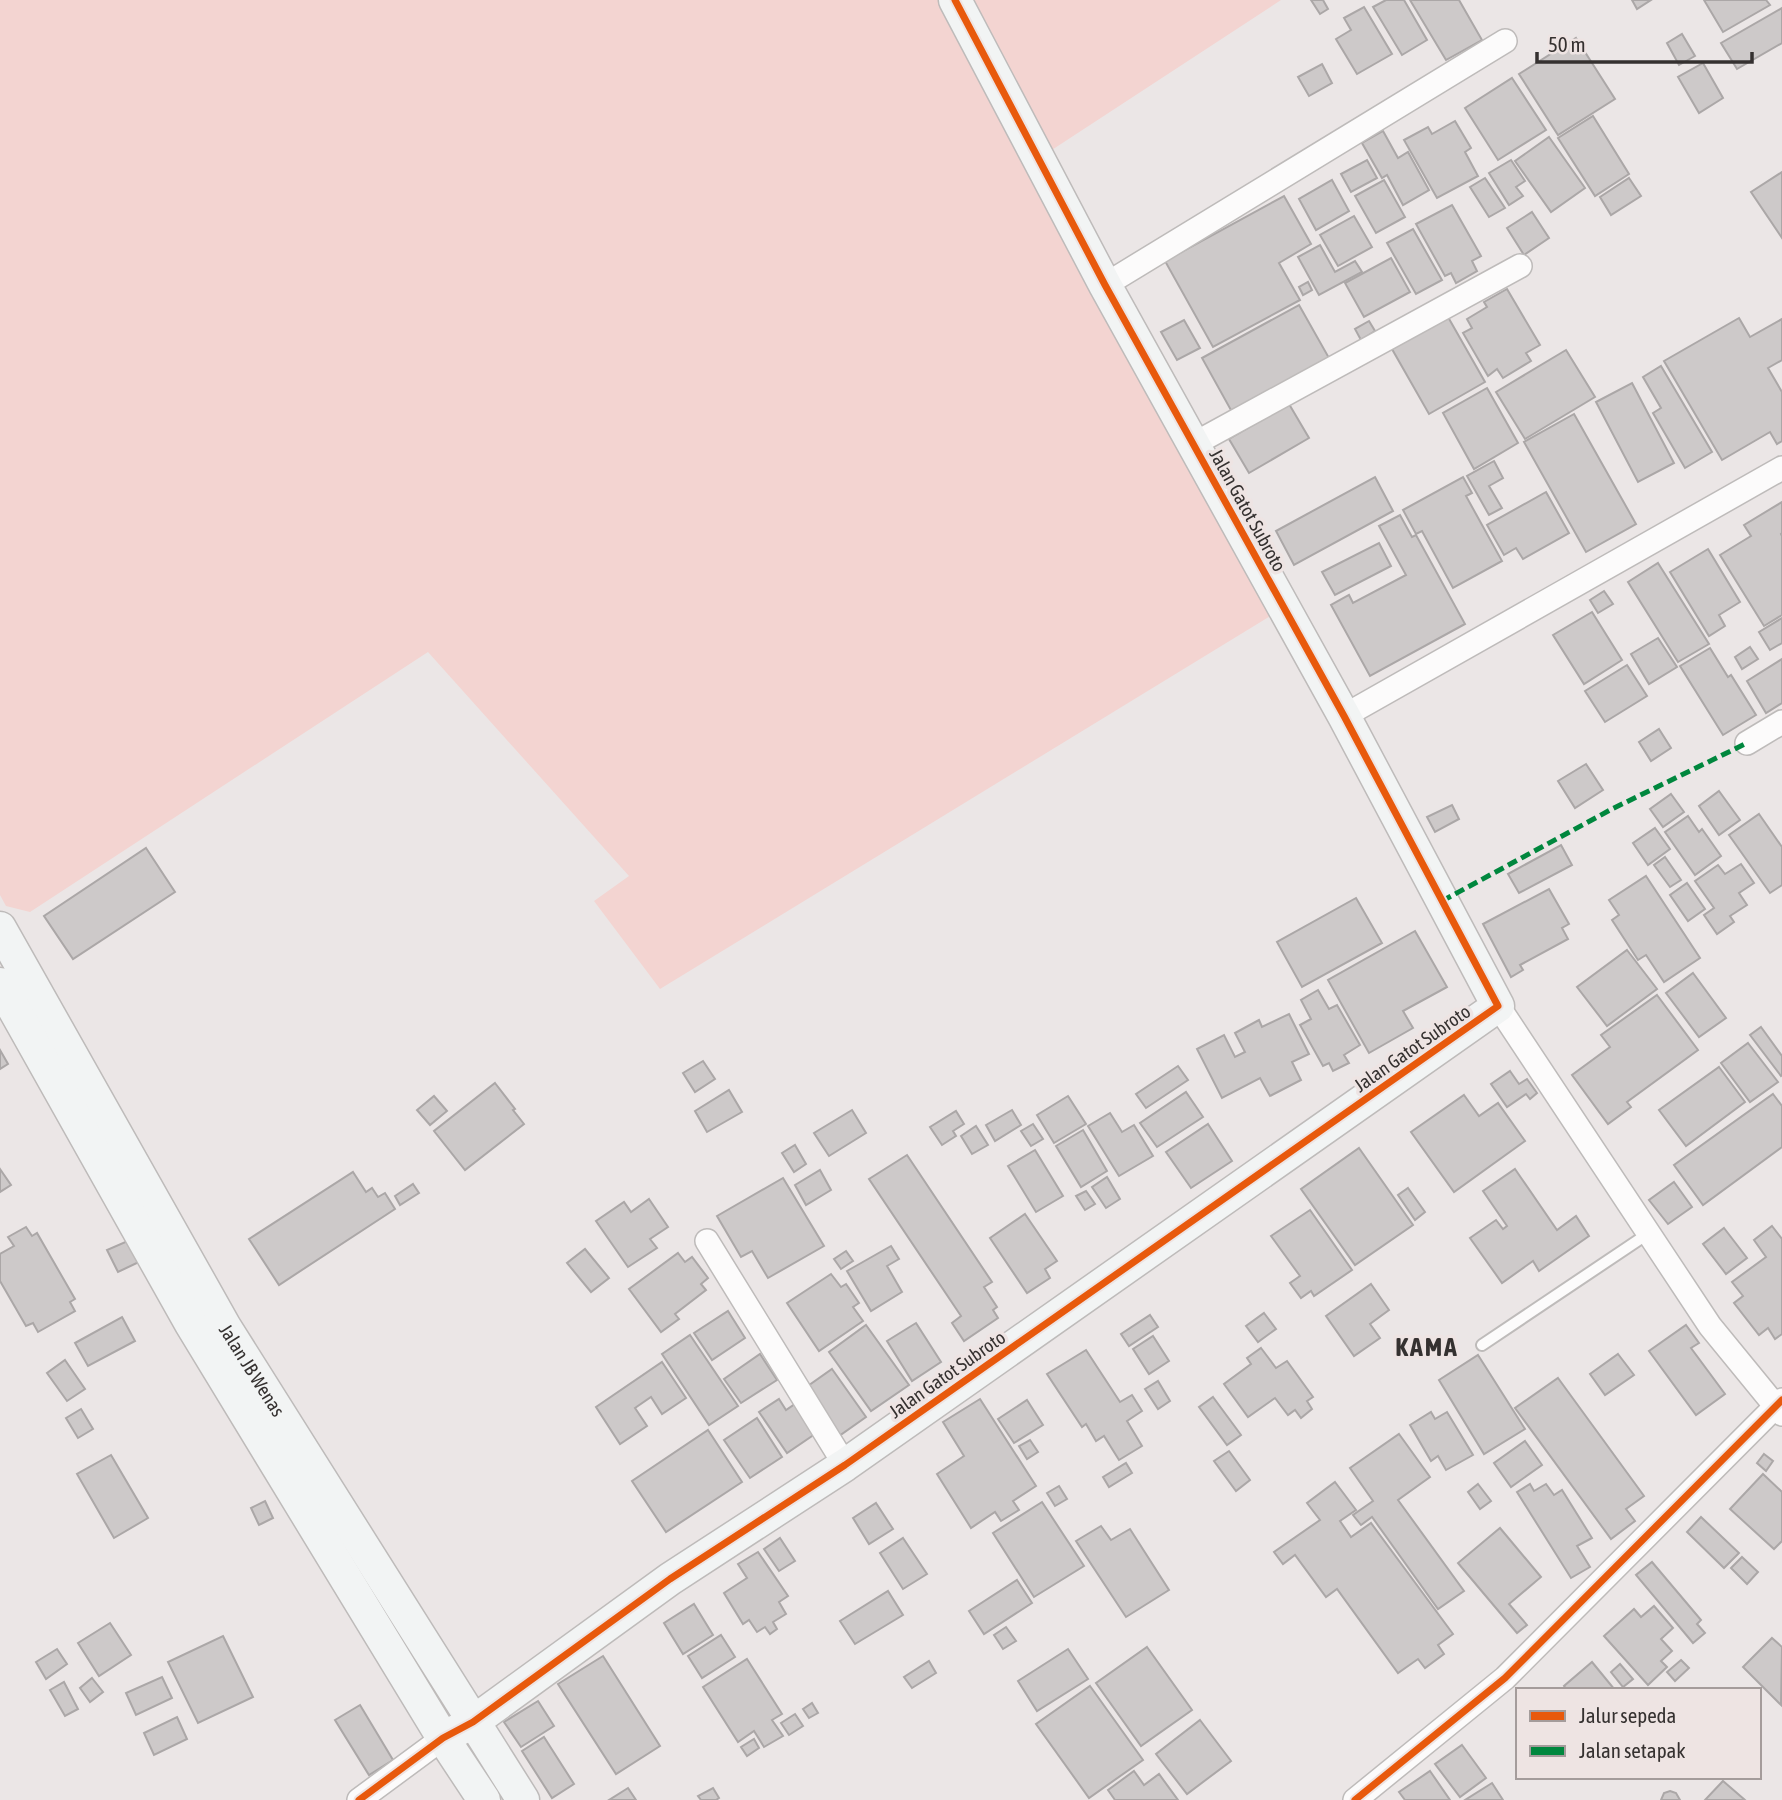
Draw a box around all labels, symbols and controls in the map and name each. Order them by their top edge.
scale bar [1537,21,1752,65]
text: 50 m [1548,32,1586,56]
street label: Jalan Gatot Subroto [1205,445,1291,575]
street label: Jalan Gatot Subroto [1350,1000,1474,1096]
street label: Jalan JB Wenas [215,1320,290,1421]
street label: Jalan Gatot Subroto [885,1326,1009,1422]
district label: KAMA [1395,1332,1459,1362]
legend [1516,1688,1761,1779]
text: Jalur sepeda [1579,1703,1676,1727]
text: Jalan setapak [1579,1738,1686,1762]

